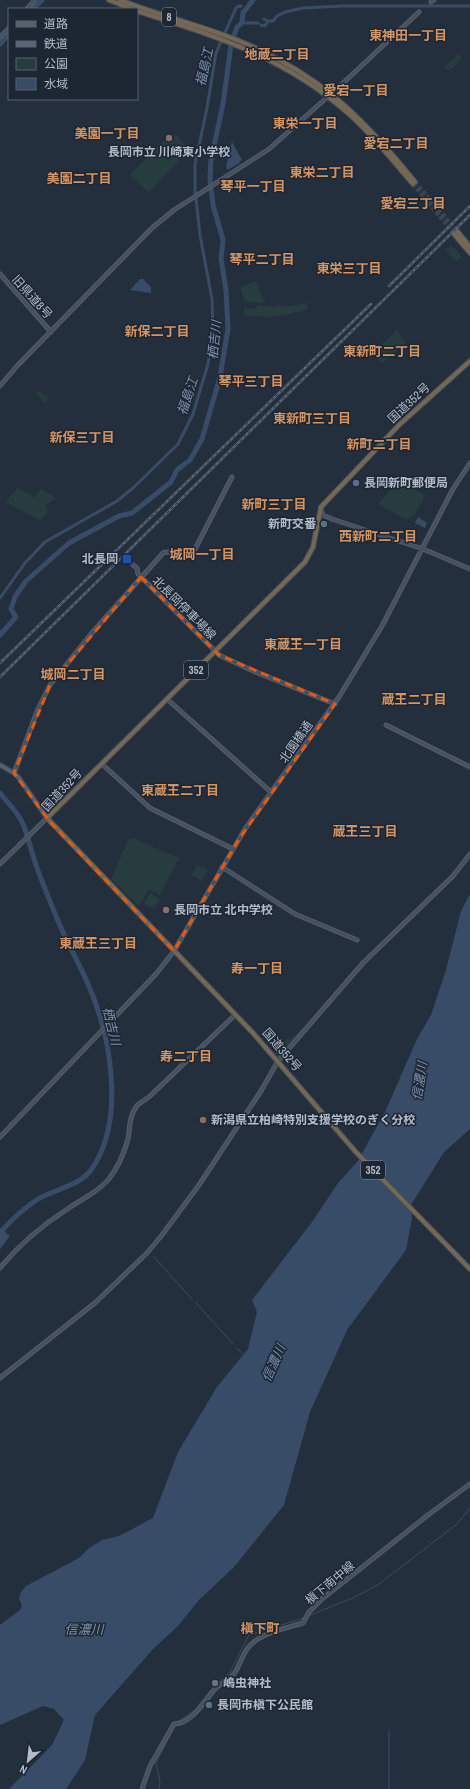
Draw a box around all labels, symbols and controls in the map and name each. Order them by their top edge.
legend [8,8,138,100]
road number: 8 [162,8,176,26]
text: 道路 [44,16,68,32]
district label: 東神田一丁目 [369,27,447,44]
text: 鉄道 [44,36,68,52]
water label: 福島江 [192,44,218,88]
district label: 地蔵二丁目 [244,46,310,63]
text: 公園 [44,56,68,72]
text: 水域 [44,76,68,92]
district label: 愛宕一丁目 [323,82,389,99]
district label: 東栄一丁目 [272,115,338,132]
district label: 美園一丁目 [74,125,140,142]
marker: 長岡市立 川崎東小学校 [164,133,174,143]
district label: 愛宕二丁目 [363,135,429,152]
place label: 長岡市立 川崎東小学校 [108,144,230,160]
district label: 東栄二丁目 [289,164,355,181]
district label: 美園二丁目 [46,170,112,187]
district label: 琴平一丁目 [220,178,286,195]
district label: 愛宕三丁目 [380,195,446,212]
district label: 琴平二丁目 [229,251,295,268]
district label: 東栄三丁目 [316,260,382,277]
street label: 旧県道8号 [8,272,56,322]
water label: 栖吉川 [204,318,225,360]
district label: 新保二丁目 [124,323,190,340]
district label: 東新町二丁目 [343,343,421,360]
water label: 福島江 [173,373,203,417]
district label: 琴平三丁目 [218,373,284,390]
street label: 国道352号 [384,379,434,427]
district label: 東新町三丁目 [273,410,351,427]
district label: 新保三丁目 [49,429,115,446]
district label: 新町二丁目 [346,436,412,453]
place label: 長岡新町郵便局 [364,475,448,491]
marker: 長岡新町郵便局 [351,478,361,488]
district label: 新町三丁目 [241,496,307,513]
place label: 新町交番 [268,516,317,532]
marker: 新町交番 [319,519,329,529]
district label: 西新町二丁目 [339,528,417,545]
district label: 城岡一丁目 [169,546,235,563]
place label: 北長岡 [82,551,118,567]
marker: 北長岡 [121,553,133,565]
street label: 北長岡停車場線 [149,573,219,643]
district label: 東蔵王一丁目 [264,636,342,653]
road number: 352 [184,661,208,679]
district label: 城岡二丁目 [40,666,106,683]
district label: 蔵王二丁目 [381,691,447,708]
street label: 北園橋通 [276,718,316,766]
street label: 国道352号 [38,765,86,815]
district label: 東蔵王二丁目 [141,782,219,799]
district label: 蔵王三丁目 [332,823,398,840]
place label: 長岡市立 北中学校 [174,902,273,918]
marker: 長岡市立 北中学校 [161,905,171,915]
district label: 東蔵王三丁目 [59,935,137,952]
district label: 寿一丁目 [231,960,283,977]
water label: 栖吉川 [99,1005,125,1049]
street label: 国道352号 [259,1025,305,1075]
district label: 寿二丁目 [160,1048,212,1065]
water label: 信濃川 [408,1059,431,1102]
place label: 新潟県立柏崎特別支援学校のぎく分校 [211,1112,415,1128]
marker: 新潟県立柏崎特別支援学校のぎく分校 [198,1115,208,1125]
road number: 352 [361,1161,385,1179]
water label: 信濃川 [258,1340,290,1384]
street label: 槇下南中線 [302,1558,358,1608]
district label: 槇下町 [240,1620,280,1637]
water label: 信濃川 [64,1621,105,1638]
place label: 嶋虫神社 [223,1675,271,1691]
marker: 嶋虫神社 [210,1678,220,1688]
place label: 長岡市槇下公民館 [217,1697,313,1713]
marker: 長岡市槇下公民館 [204,1700,214,1710]
north arrow [8,1741,48,1781]
text: N [17,1762,29,1778]

